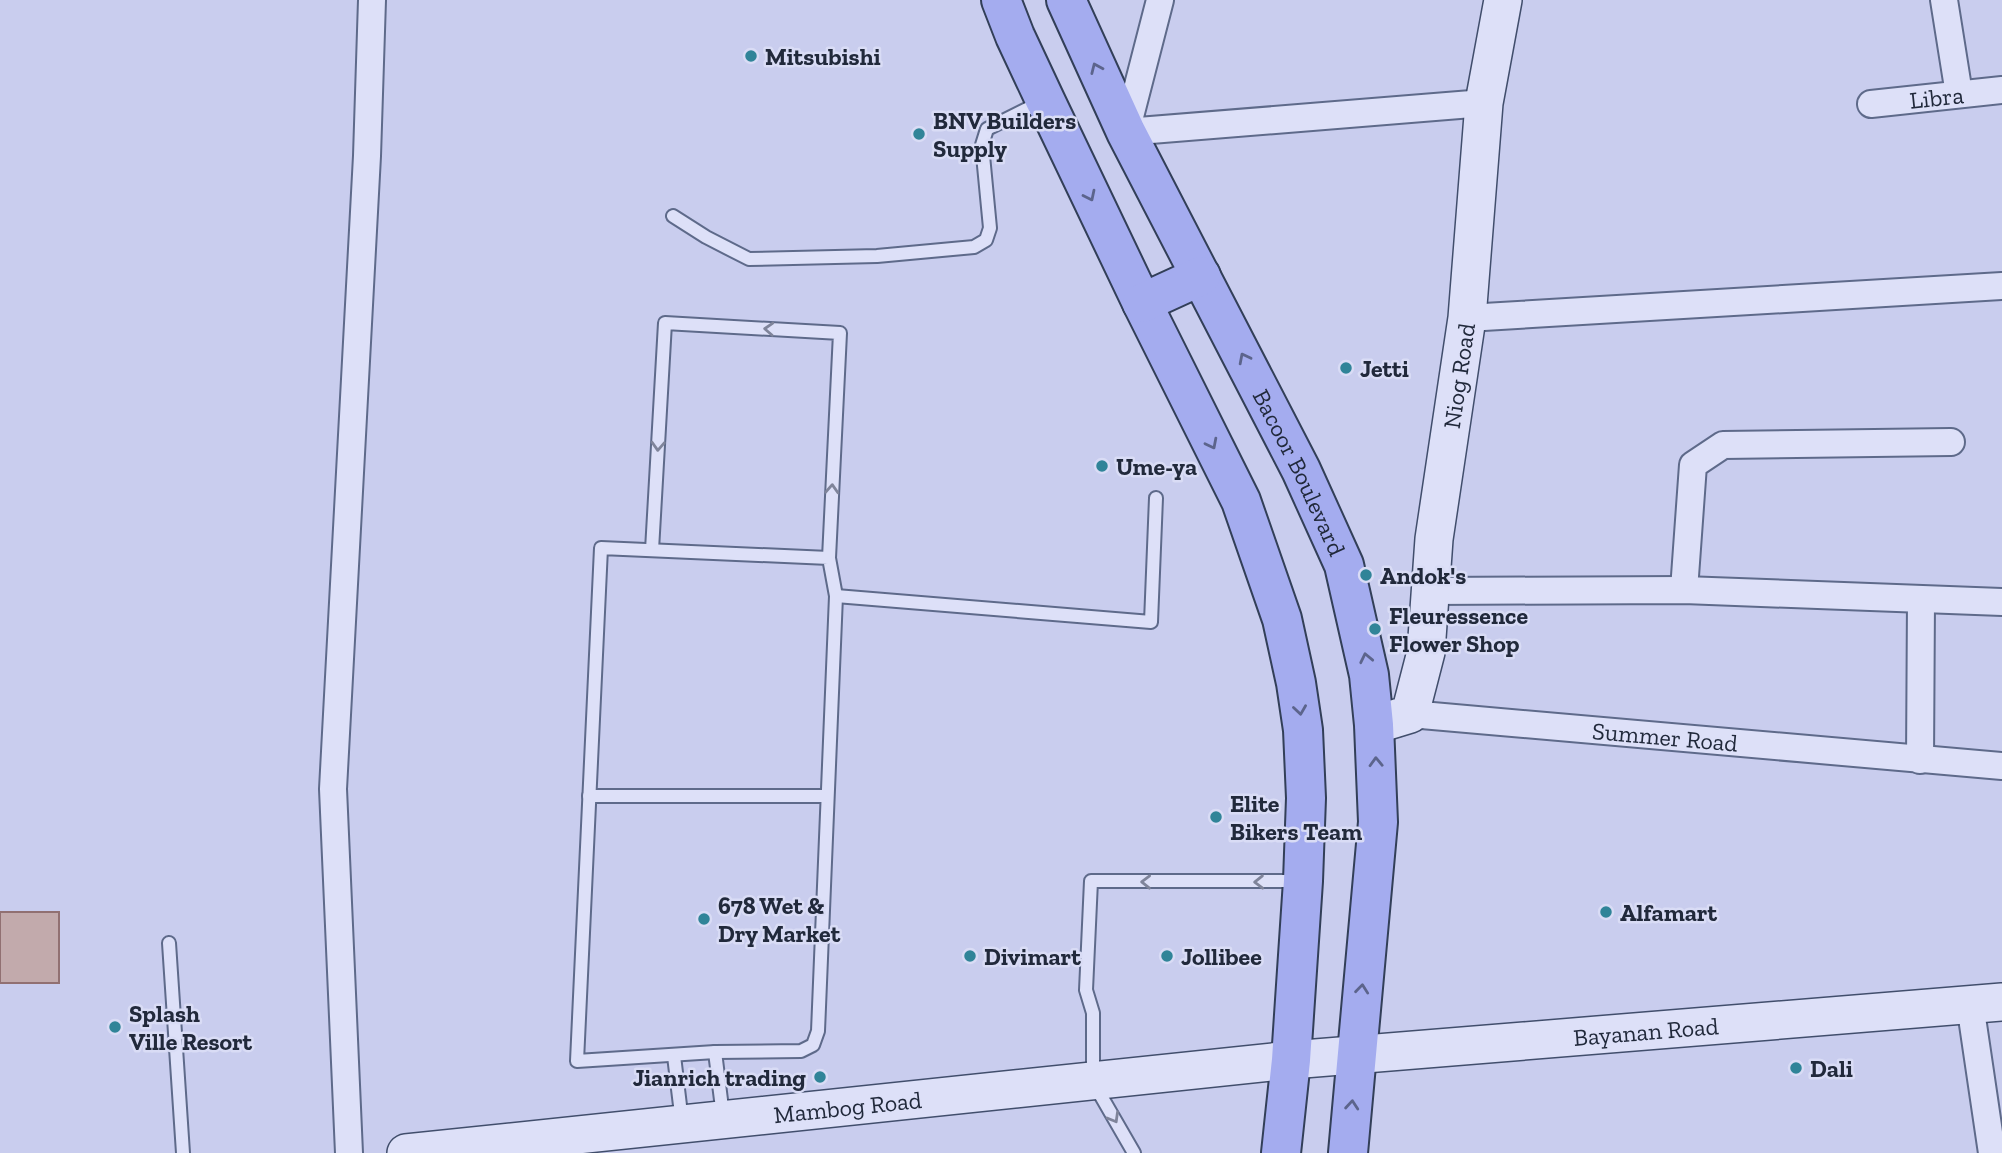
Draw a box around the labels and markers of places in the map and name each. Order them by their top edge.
place label: Mitsubishi [765,42,881,71]
marker: Mitsubishi [743,48,759,64]
place label: BNV Builders Supply [933,106,1076,163]
marker: BNV Builders Supply [911,126,927,142]
place label: Jetti [1360,354,1409,383]
marker: Jetti [1338,360,1354,376]
place label: Ume-ya [1116,452,1197,481]
marker: Ume-ya [1094,458,1110,474]
place label: Andok's [1380,561,1466,590]
marker: Andok's [1358,567,1374,583]
place label: Fleuressence Flower Shop [1389,601,1528,658]
marker: Fleuressence Flower Shop [1367,621,1383,637]
place label: Elite Bikers Team [1230,789,1362,846]
marker: Elite Bikers Team [1208,809,1224,825]
place label: 678 Wet & Dry Market [718,891,841,948]
place label: Alfamart [1620,898,1717,927]
marker: Alfamart [1598,904,1614,920]
marker: 678 Wet & Dry Market [696,911,712,927]
place label: Divimart [984,942,1081,971]
place label: Jollibee [1181,942,1262,971]
marker: Divimart [962,948,978,964]
marker: Jollibee [1159,948,1175,964]
place label: Splash Ville Resort [129,999,253,1056]
marker: Splash Ville Resort [107,1019,123,1035]
place label: Dali [1810,1054,1853,1083]
marker: Dali [1788,1060,1804,1076]
place label: Jianrich trading [633,1063,806,1092]
marker: Jianrich trading [812,1069,828,1085]

